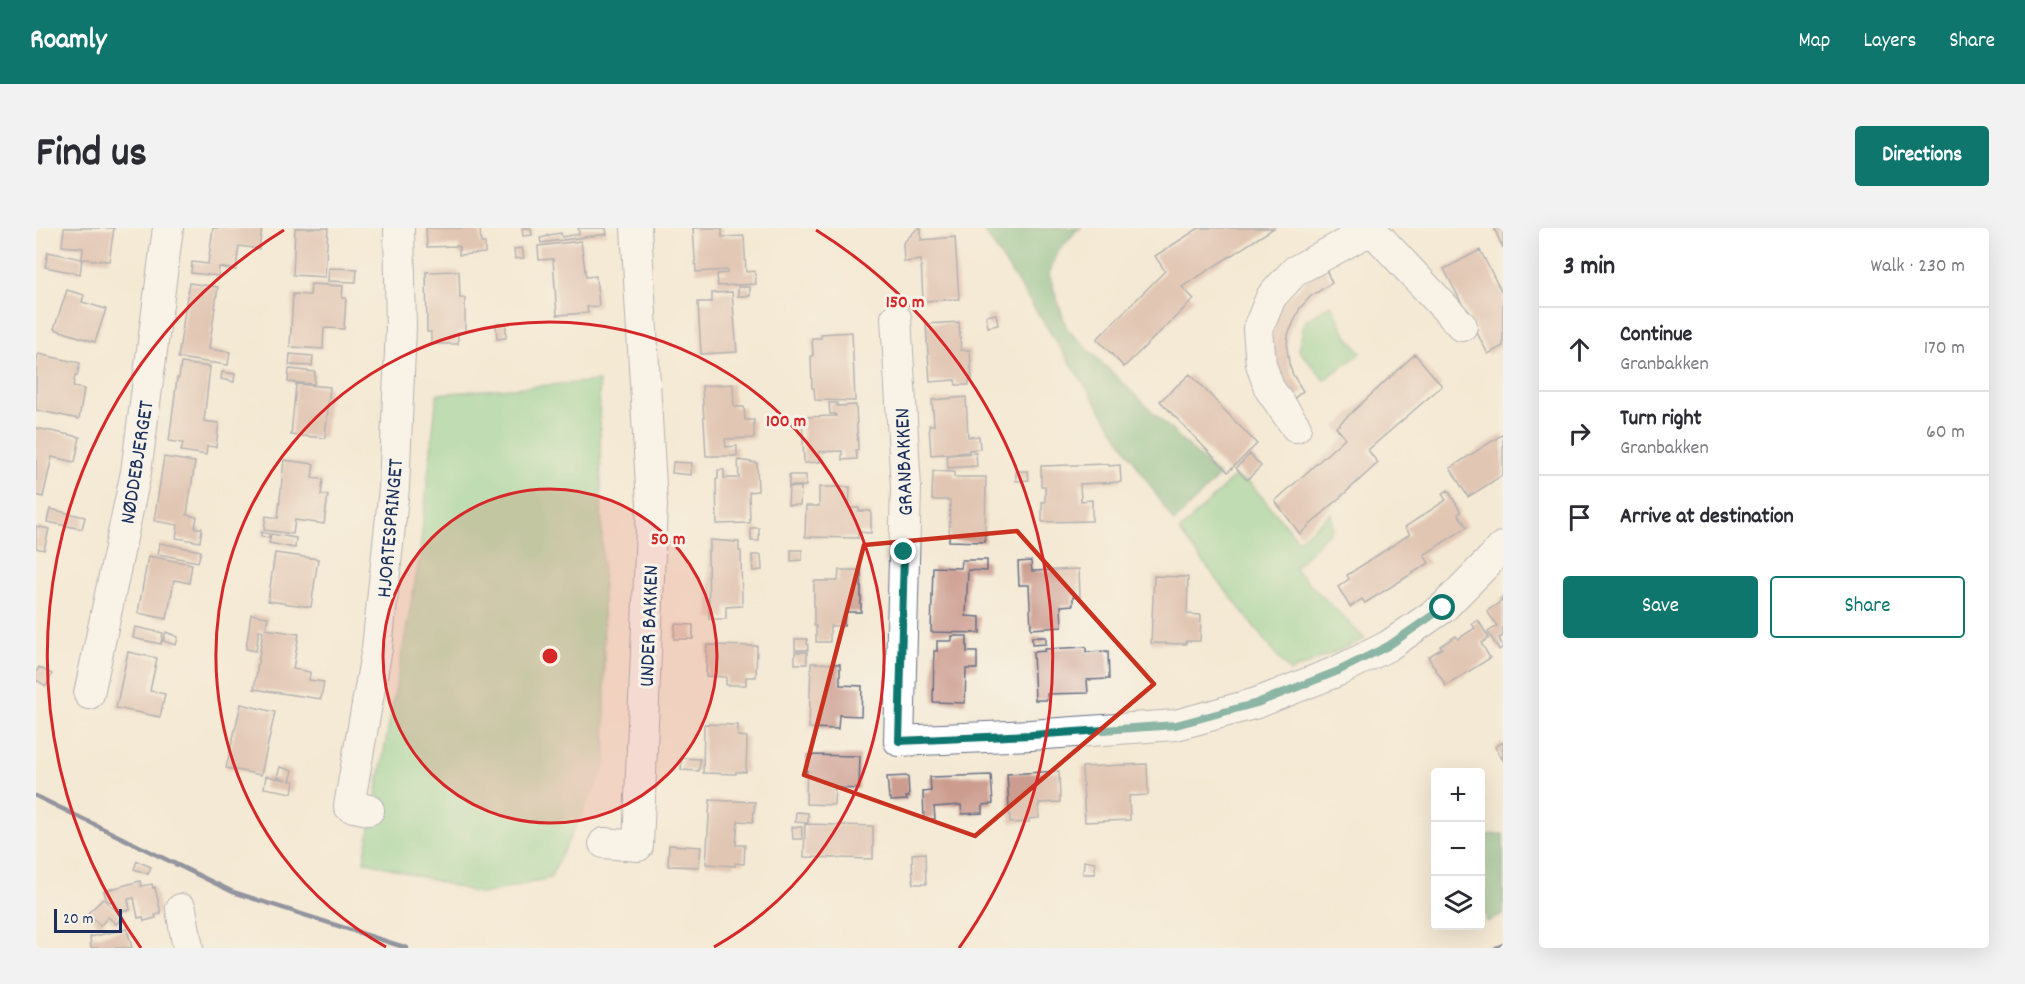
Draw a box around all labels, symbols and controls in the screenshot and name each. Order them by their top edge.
text: Roamly [30,22,106,62]
text: Map [1799,27,1830,57]
text: Layers [1863,27,1916,57]
text: Share [1949,27,1995,57]
text: Find us [36,126,147,186]
button: Directions [1855,126,1989,186]
text: 3 min [1563,249,1615,286]
text: Walk · 230 m [1871,253,1965,281]
text: 150 m [886,291,924,316]
text: Continue [1620,320,1692,351]
icon: ahead [1563,333,1596,366]
text: 170 m [1924,335,1965,363]
text: Granbakken [1620,351,1709,379]
street label: NØDDEBJERGET [113,398,164,526]
text: Turn right [1620,404,1702,435]
street label: GRANBAKKEN [888,407,923,517]
text: 100 m [766,410,806,435]
icon: right [1563,417,1596,450]
text: 60 m [1926,419,1965,447]
text: Granbakken [1620,435,1709,463]
street label: HJORTESPRINGET [370,457,413,599]
icon: arrive [1563,501,1596,534]
text: Arrive at destination [1620,502,1794,533]
text: 50 m [651,528,685,553]
route end [890,538,916,564]
street label: UNDER BAKKEN [633,565,668,688]
button: Save [1563,576,1758,638]
button: Share [1770,576,1965,638]
route start [1429,594,1455,620]
centre of rings [540,646,560,666]
map controls [1431,768,1485,930]
button: + [1431,768,1485,822]
button: − [1431,822,1485,876]
button: layers [1431,876,1485,930]
scale bar [54,906,122,934]
text: 20 m [63,908,93,931]

